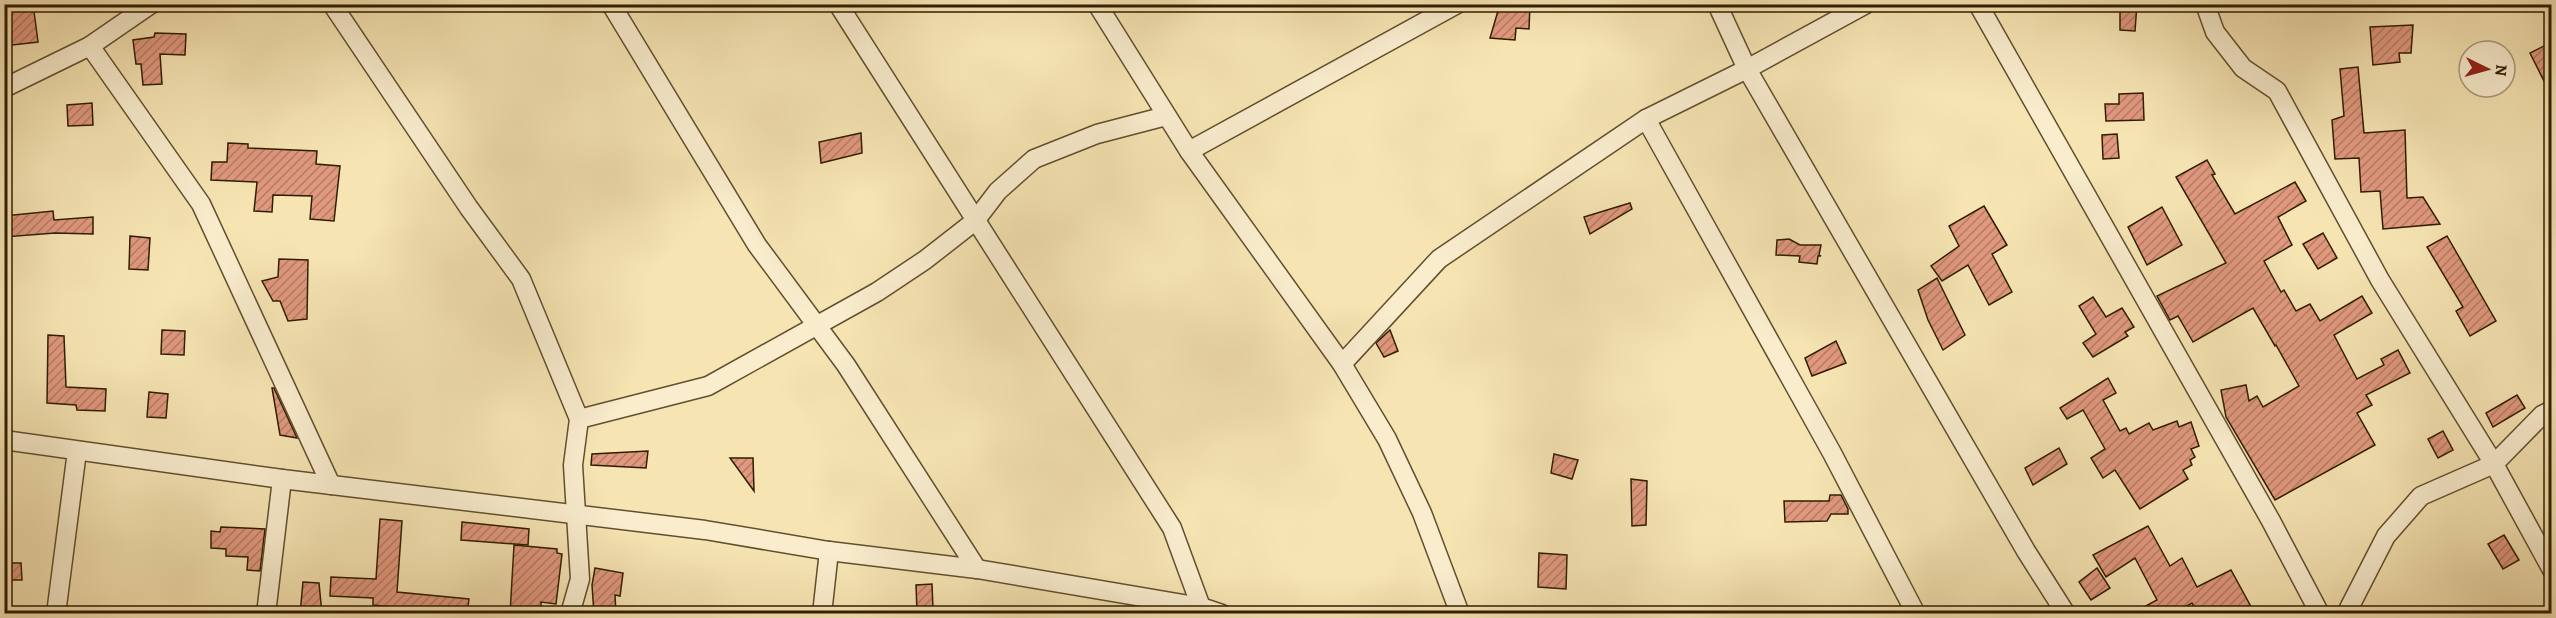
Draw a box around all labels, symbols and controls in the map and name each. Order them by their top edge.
north arrow [2457,39,2517,99]
text: N [2489,63,2512,77]

